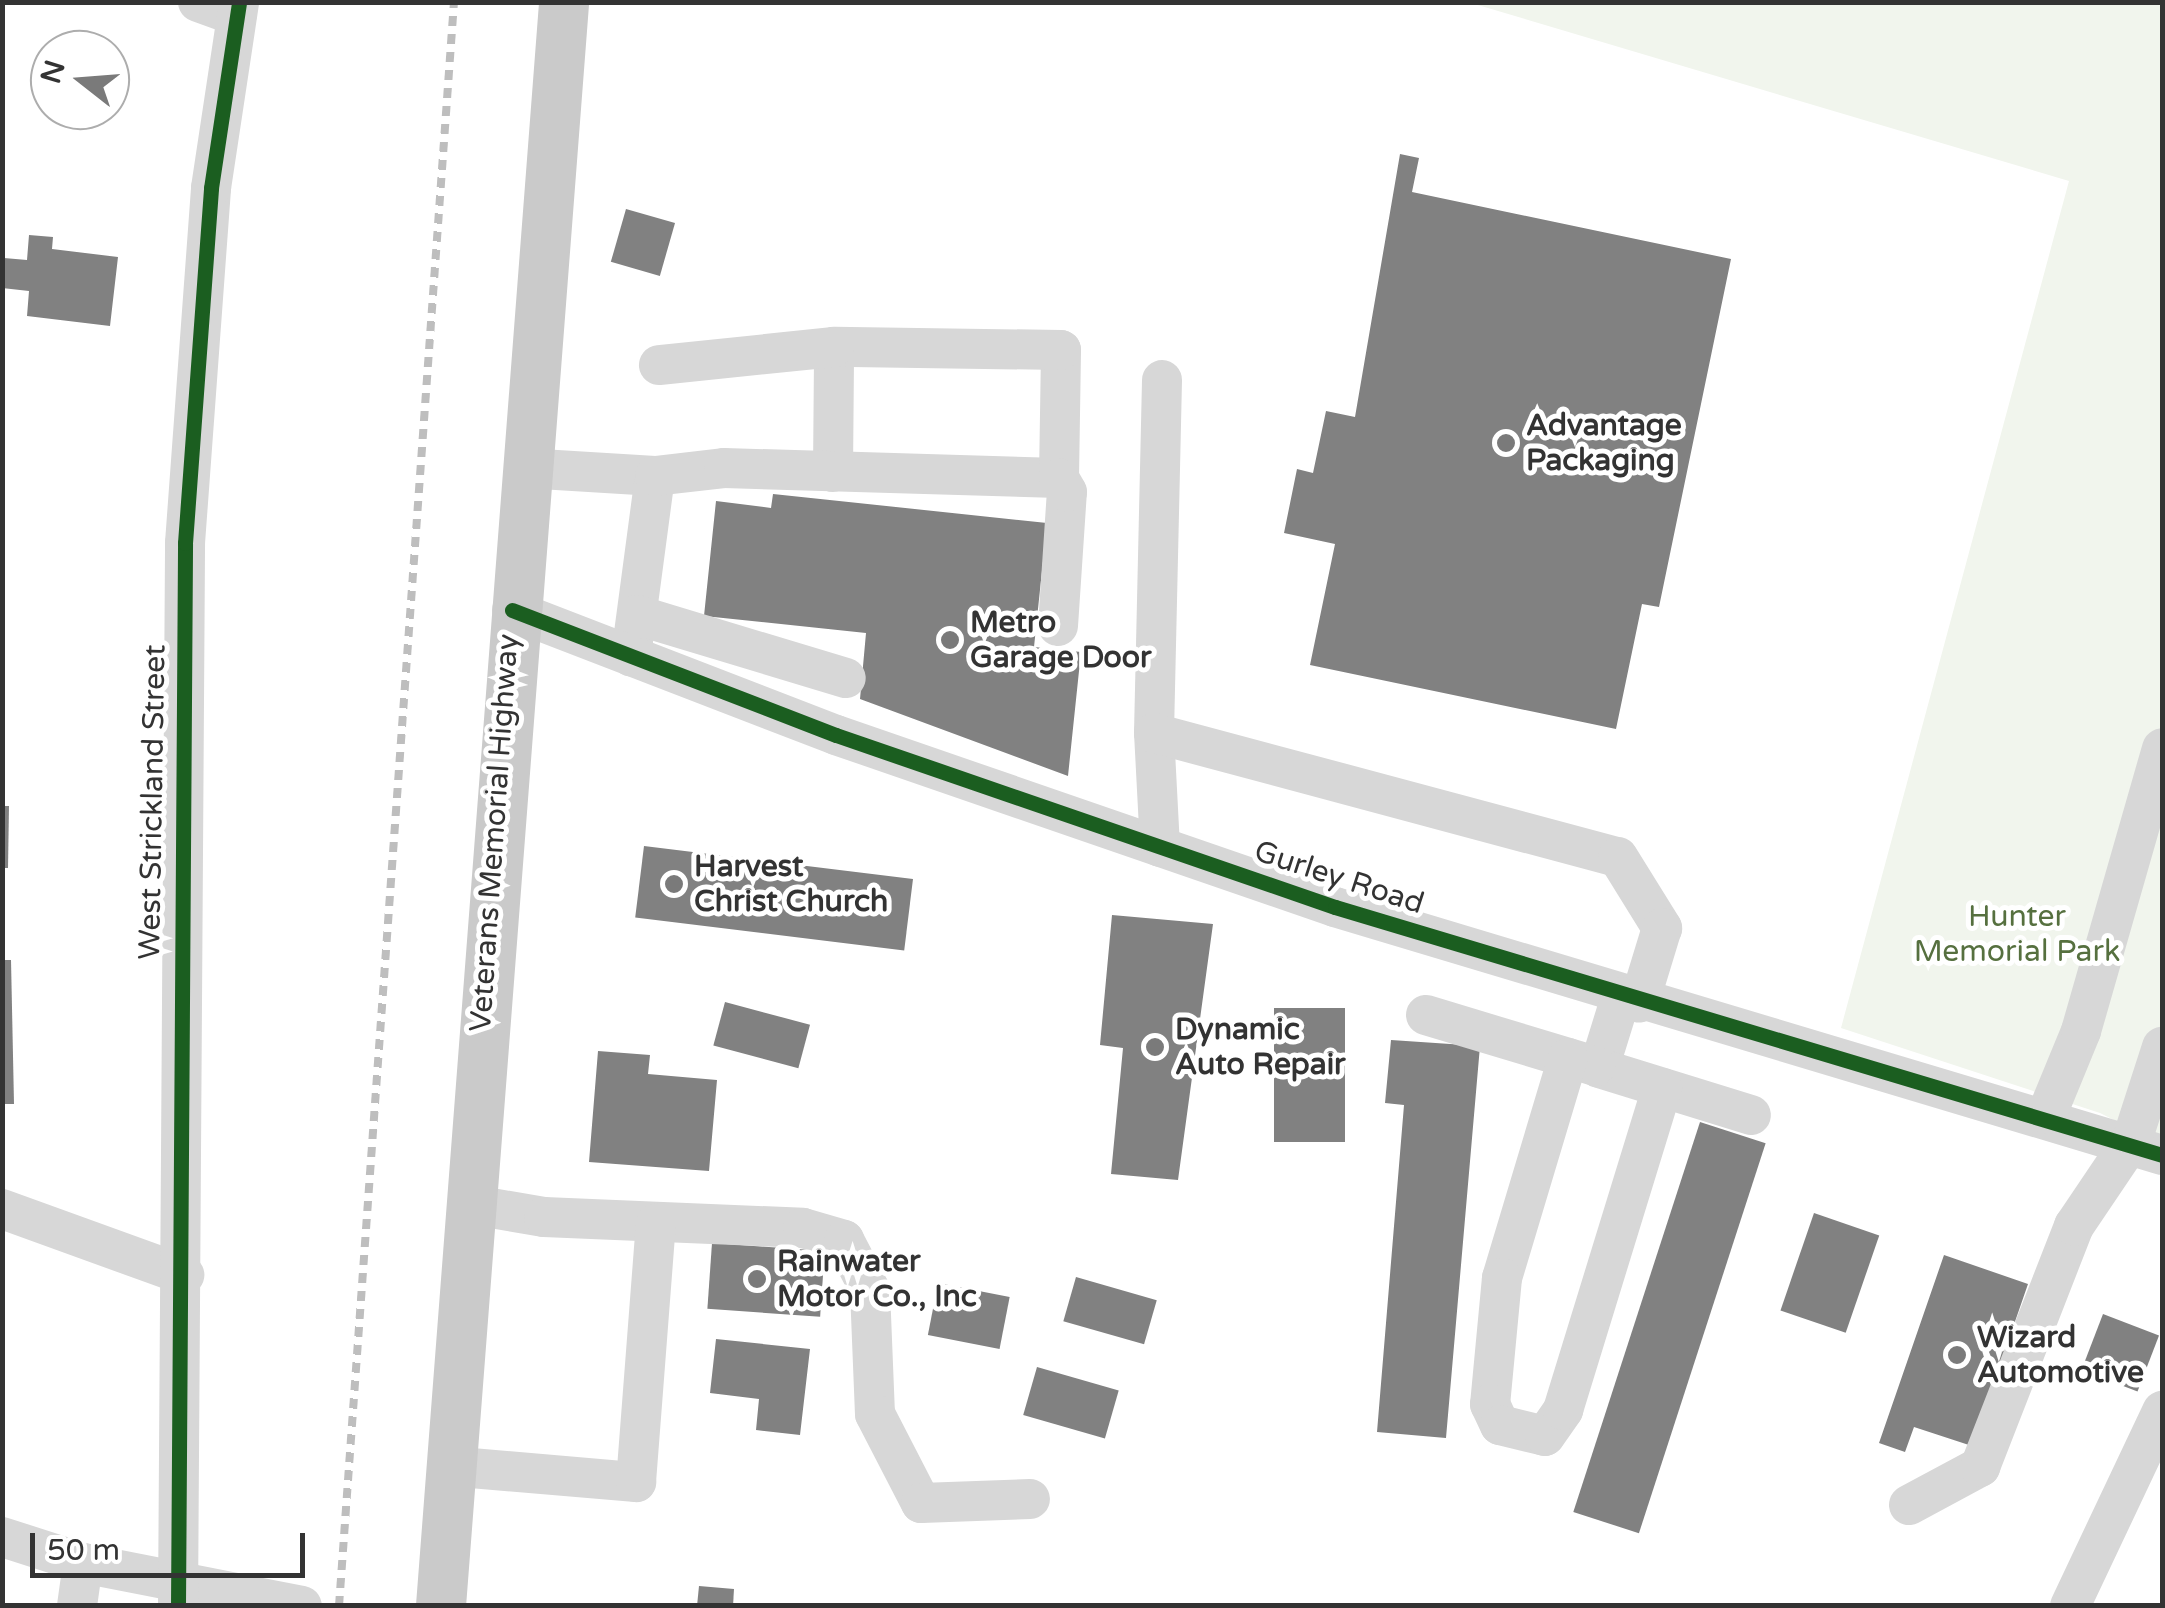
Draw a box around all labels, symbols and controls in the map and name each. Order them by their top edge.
north arrow [30,30,130,130]
text: N [34,56,73,88]
place label: Advantage Packaging [1526,408,1682,478]
marker: Advantage Packaging [1495,432,1517,454]
place label: Metro Garage Door [970,605,1152,676]
marker: Metro Garage Door [939,629,961,651]
street label: Veterans Memorial Highway [463,633,527,1033]
street label: West Strickland Street [132,644,174,960]
street label: Gurley Road [1250,834,1428,922]
place label: Harvest Christ Church [694,849,888,920]
marker: Harvest Christ Church [663,873,685,895]
park label: Hunter Memorial Park [1914,899,2120,970]
place label: Dynamic Auto Repair [1175,1012,1346,1082]
marker: Dynamic Auto Repair [1144,1036,1166,1058]
place label: Rainwater Motor Co., Inc [777,1244,977,1314]
marker: Rainwater Motor Co., Inc [746,1268,768,1290]
place label: Wizard Automotive [1977,1320,2144,1390]
marker: Wizard Automotive [1946,1344,1968,1366]
scale bar [35,1513,310,1575]
text: 50 m [47,1532,120,1569]

